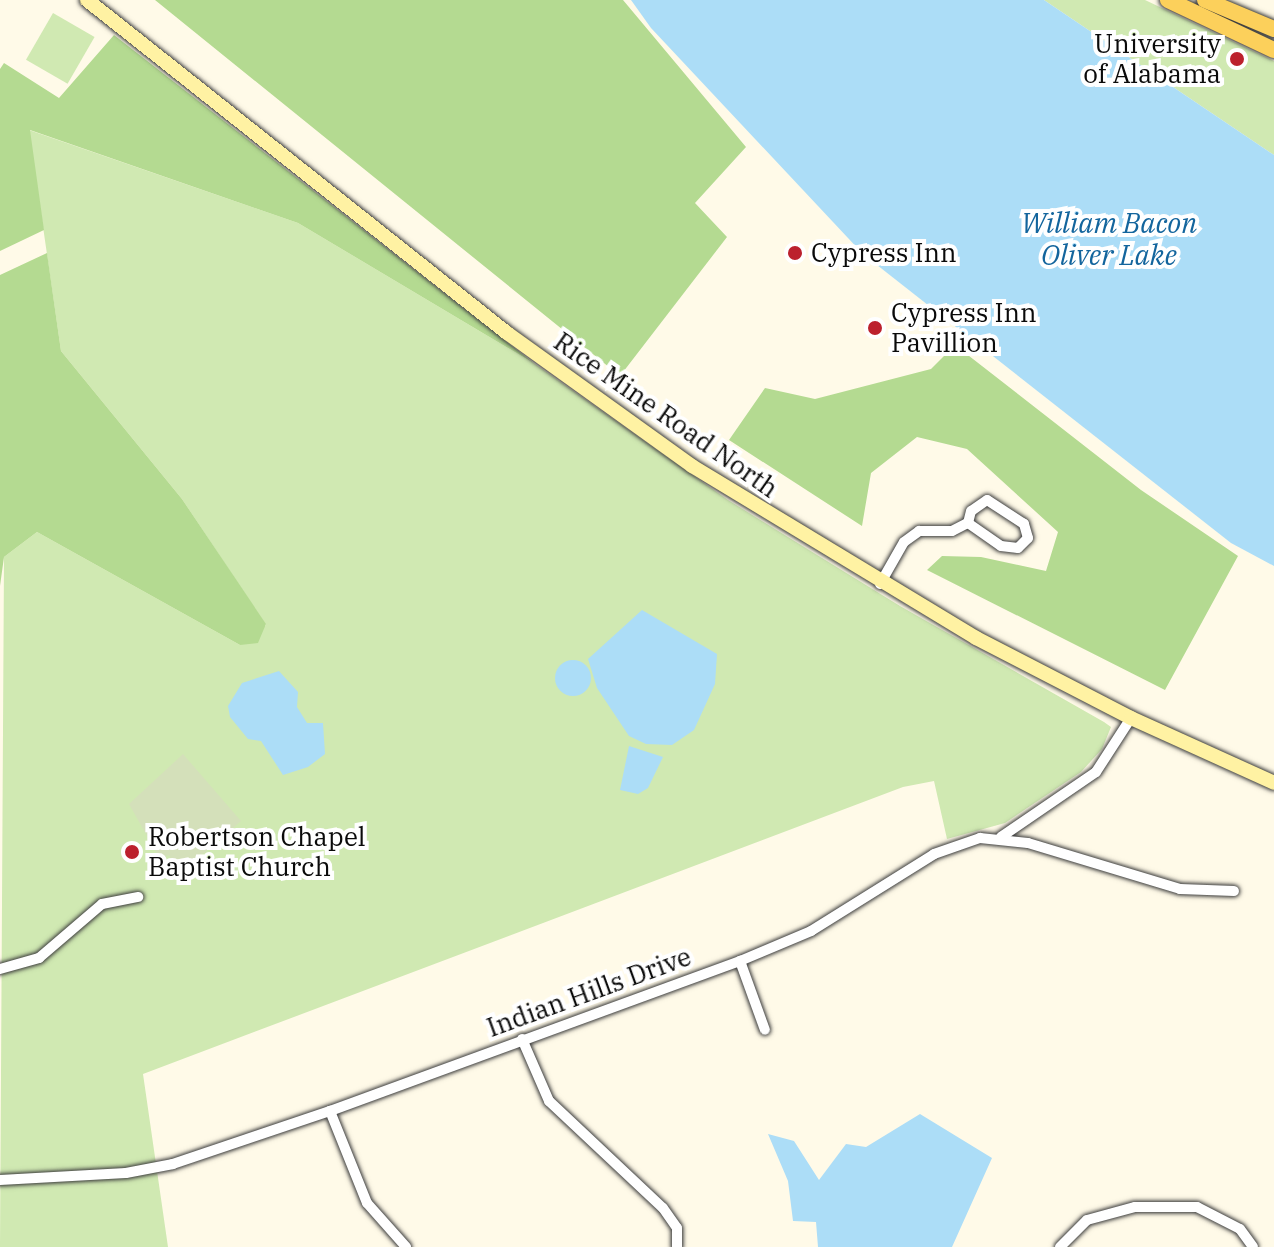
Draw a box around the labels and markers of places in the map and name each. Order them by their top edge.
place label: University of Alabama [1083,28,1221,90]
marker: University of Alabama [1228,50,1246,68]
place label: Cypress Inn [811,237,957,269]
marker: Cypress Inn [786,244,804,262]
place label: Cypress Inn Pavillion [891,297,1037,358]
marker: Cypress Inn Pavillion [866,319,884,337]
place label: Robertson Chapel Baptist Church [148,821,366,882]
marker: Robertson Chapel Baptist Church [123,843,141,861]

